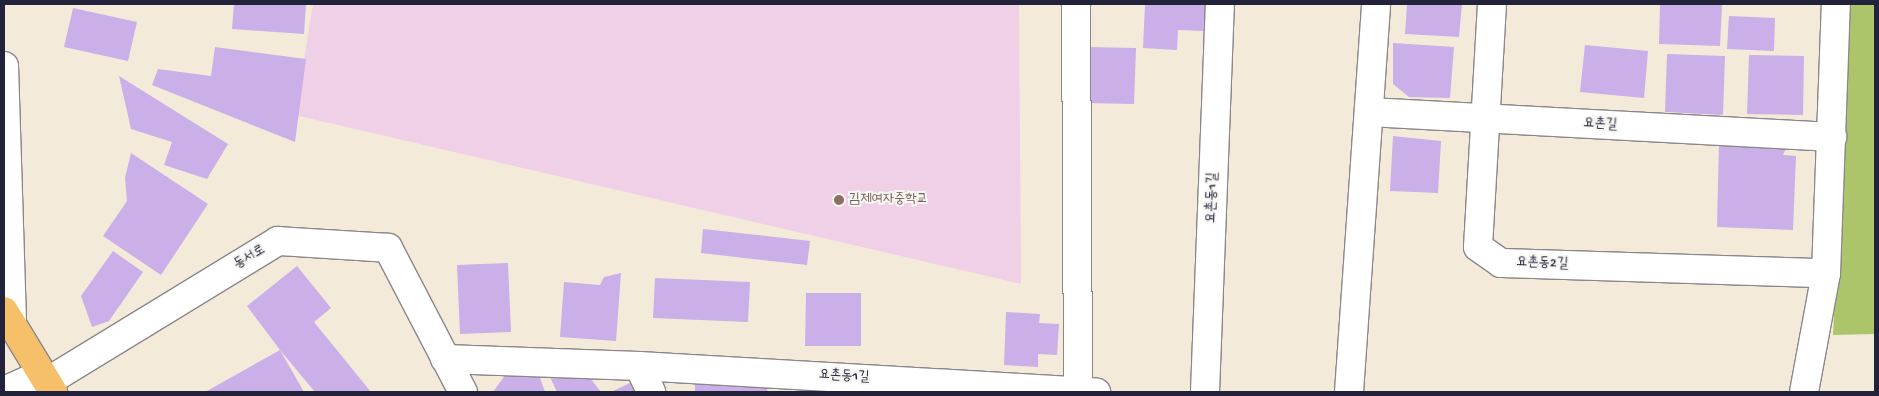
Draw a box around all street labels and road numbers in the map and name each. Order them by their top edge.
street label: 요촌길 [1583,116,1617,134]
street label: 요촌동1길 [1204,172,1222,224]
street label: 동서로 [231,242,269,274]
street label: 요촌동2길 [1516,255,1568,273]
street label: 요촌동1길 [818,367,870,387]

